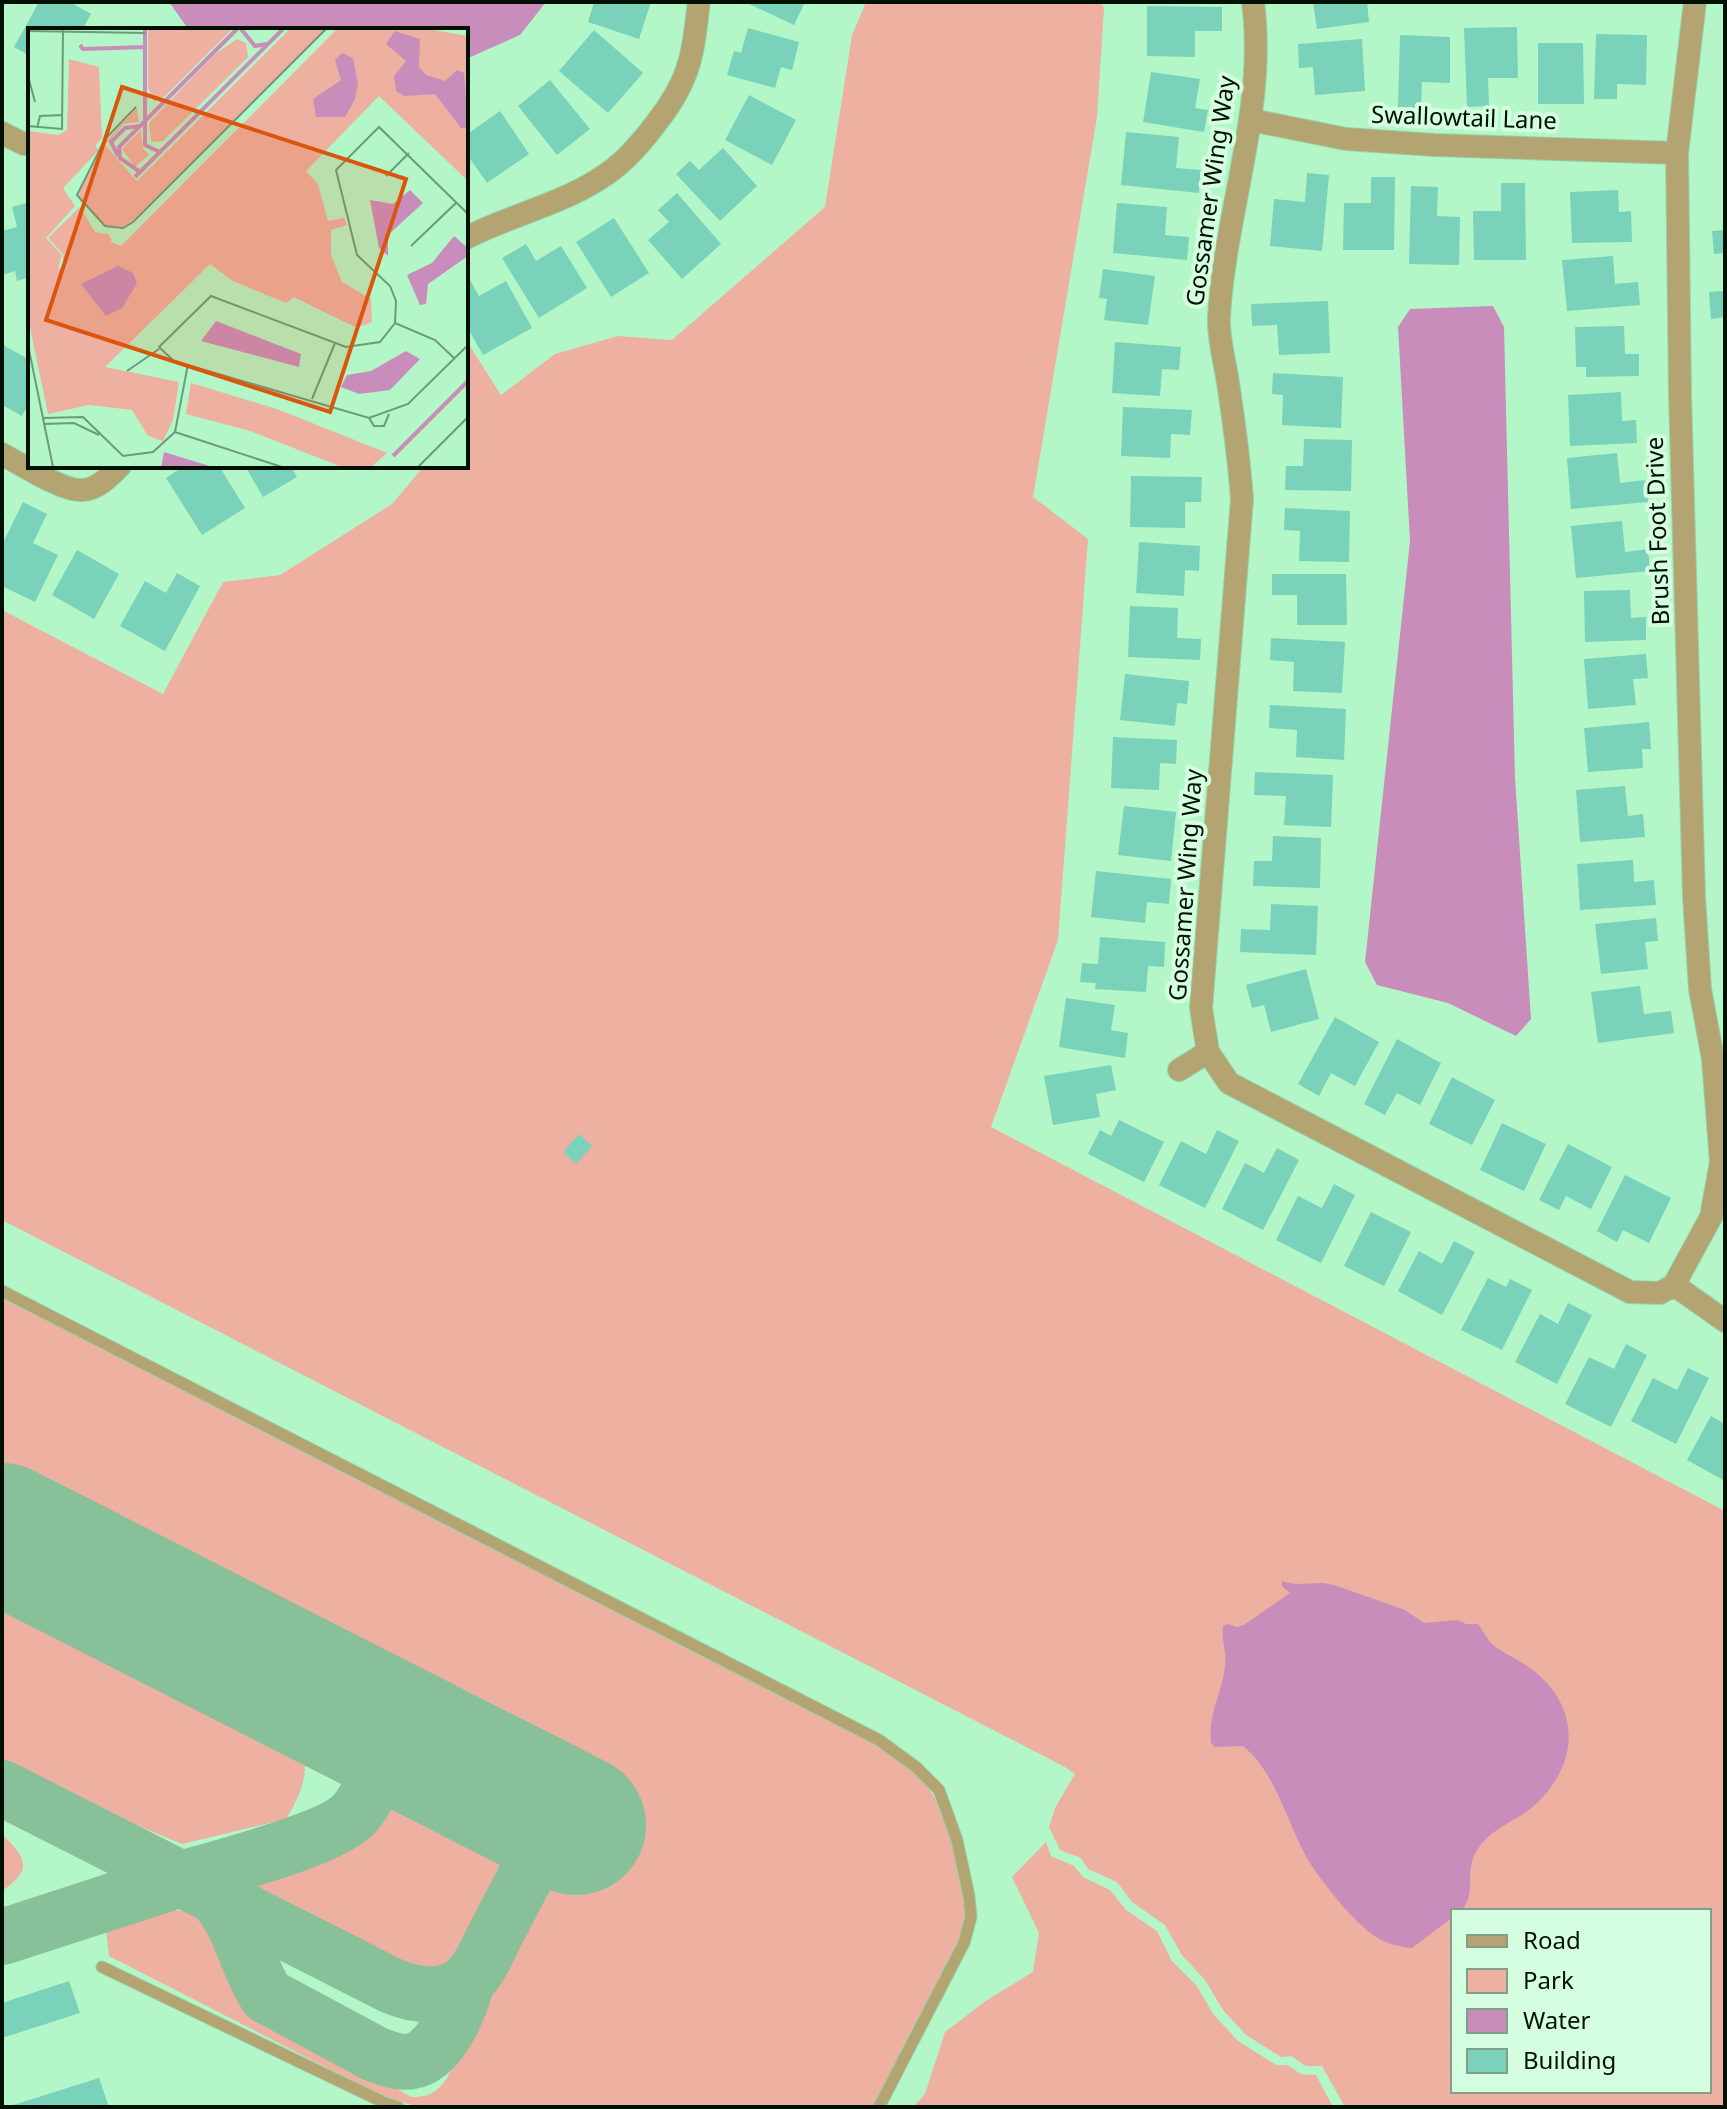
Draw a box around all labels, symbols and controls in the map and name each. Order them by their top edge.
inset map [28,28,468,468]
street label: Gossamer Wing Way [1177,73,1242,308]
street label: Swallowtail Lane [1371,97,1558,136]
street label: Brush Foot Drive [1637,436,1676,626]
street label: Gossamer Wing Way [1160,767,1209,1002]
legend [1451,1909,1711,2093]
text: Road [1523,1923,1581,1956]
text: Park [1523,1963,1574,1996]
text: Water [1523,2003,1591,2036]
text: Building [1523,2043,1616,2076]

